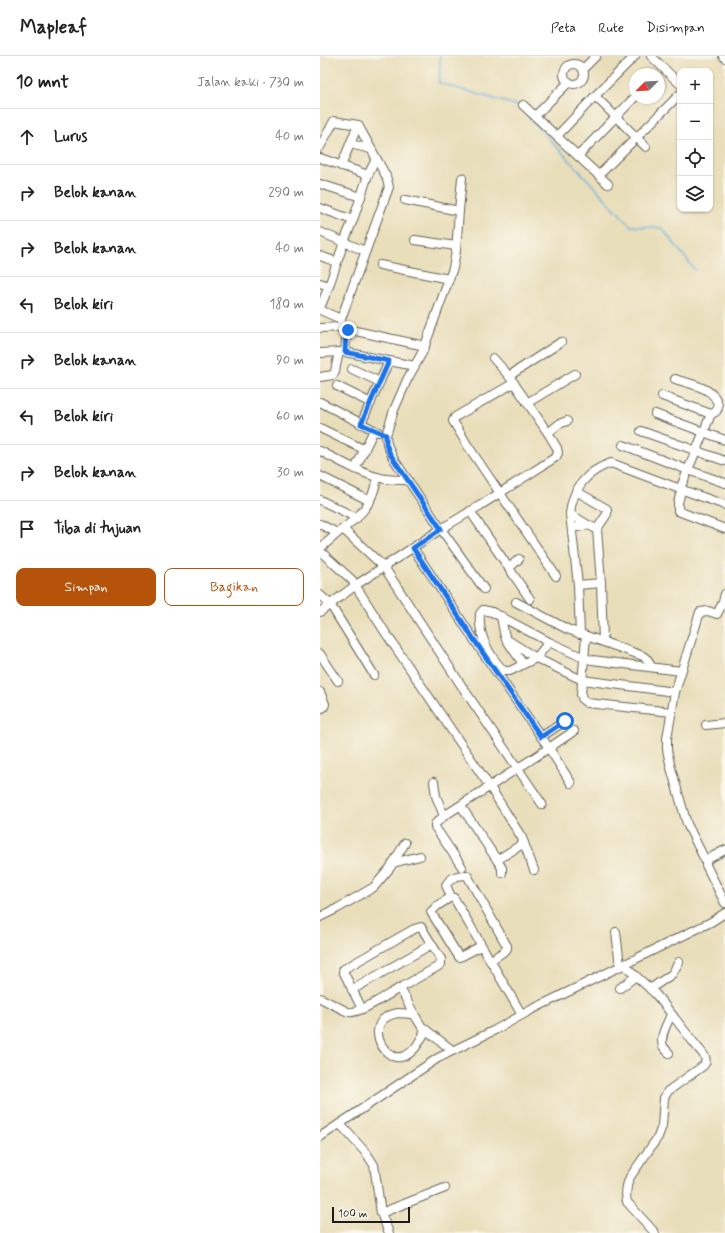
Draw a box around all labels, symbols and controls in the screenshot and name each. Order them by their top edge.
text: Mapleaf [20,15,87,40]
text: Peta [551,19,576,37]
text: Rute [598,19,624,37]
text: Disimpan [646,19,705,37]
north arrow [629,68,665,104]
map controls [677,68,713,212]
button: + [677,68,713,104]
text: 10 mnt [16,71,69,93]
text: Jalan kaki · 730 m [197,74,304,91]
button: − [677,104,713,140]
icon: ahead [16,126,38,148]
text: Lurus [54,127,87,147]
text: 40 m [275,128,304,145]
button: locate [677,140,713,176]
button: layers [677,176,713,212]
icon: right [16,182,38,204]
text: Belok kanan [54,183,137,203]
text: 290 m [268,184,304,201]
icon: right [16,238,38,260]
text: Belok kanan [54,239,137,259]
text: 40 m [275,240,304,257]
icon: left [16,294,38,316]
text: Belok kiri [54,295,113,315]
text: 180 m [269,296,304,313]
route end [339,321,357,339]
icon: right [16,350,38,372]
text: Belok kanan [54,351,137,371]
text: 90 m [276,352,304,369]
icon: left [16,406,38,428]
text: Belok kiri [54,407,113,427]
text: 60 m [276,408,304,425]
icon: right [16,462,38,484]
text: Belok kanan [54,463,137,483]
text: 30 m [277,464,304,481]
icon: arrive [16,518,38,540]
text: Tiba di tujuan [54,519,141,539]
button: Simpan [16,568,156,606]
button: Bagikan [164,568,304,606]
route start [556,712,574,730]
scale bar [332,1205,410,1224]
text: 100 m [338,1207,368,1221]

